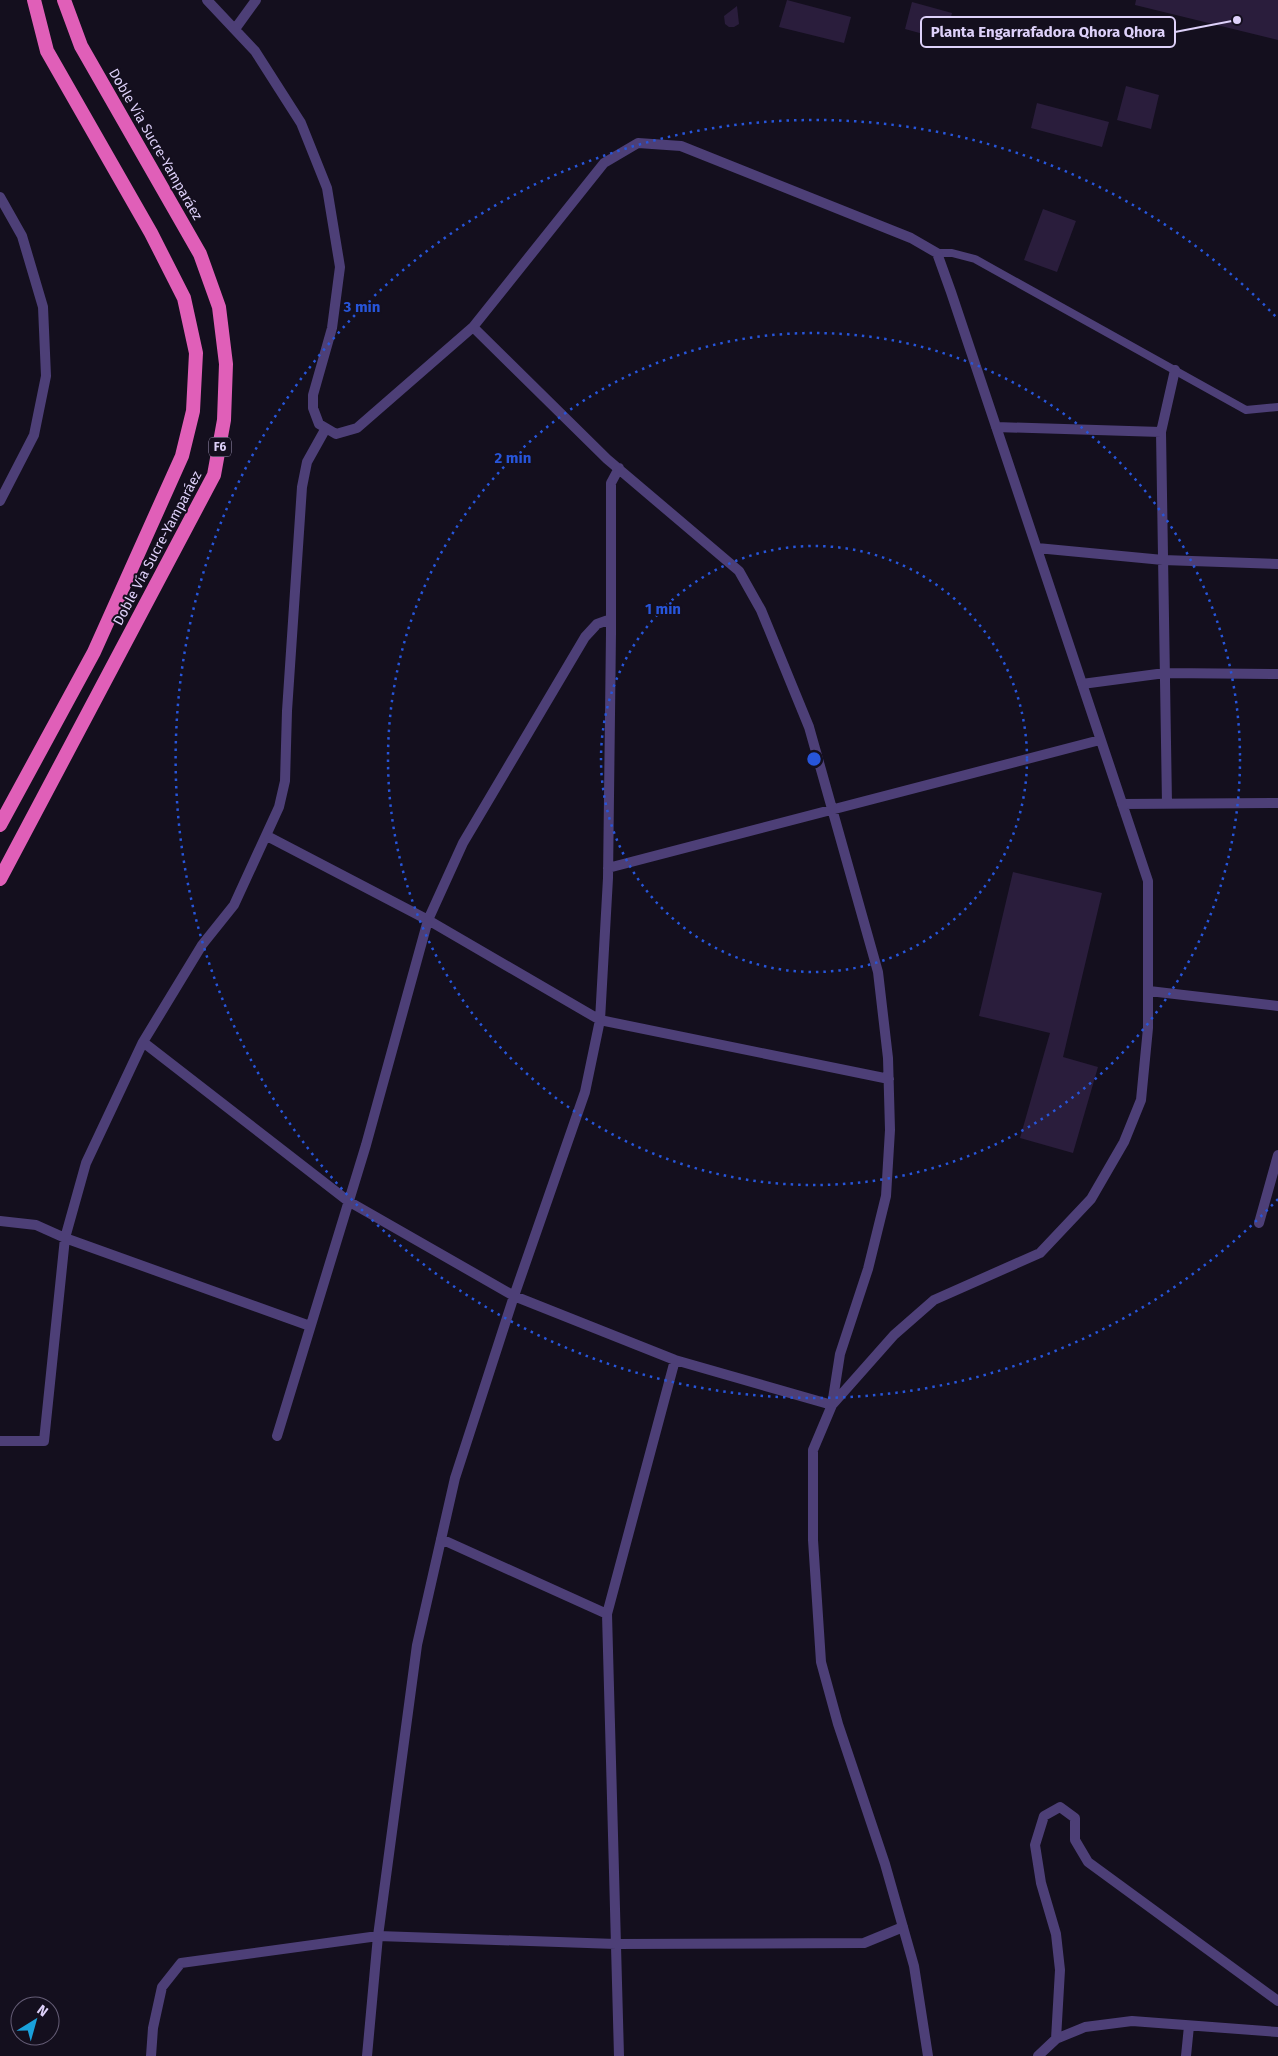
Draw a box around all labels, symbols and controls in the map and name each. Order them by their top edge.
callout: Planta Engarrafadora Qhora Qhora [921,17,1175,47]
text: Planta Engarrafadora Qhora Qhora [931,23,1165,41]
street label: Doble Vía Sucre-Yamparáez [105,65,206,223]
text: 3 min [343,298,380,316]
road number: F6 [209,438,231,457]
text: 2 min [495,449,531,467]
street label: Doble Vía Sucre-Yamparáez [110,468,205,628]
text: 1 min [645,600,681,618]
centre of rings [805,750,823,768]
north arrow [10,1996,60,2046]
text: N [34,2001,51,2021]

